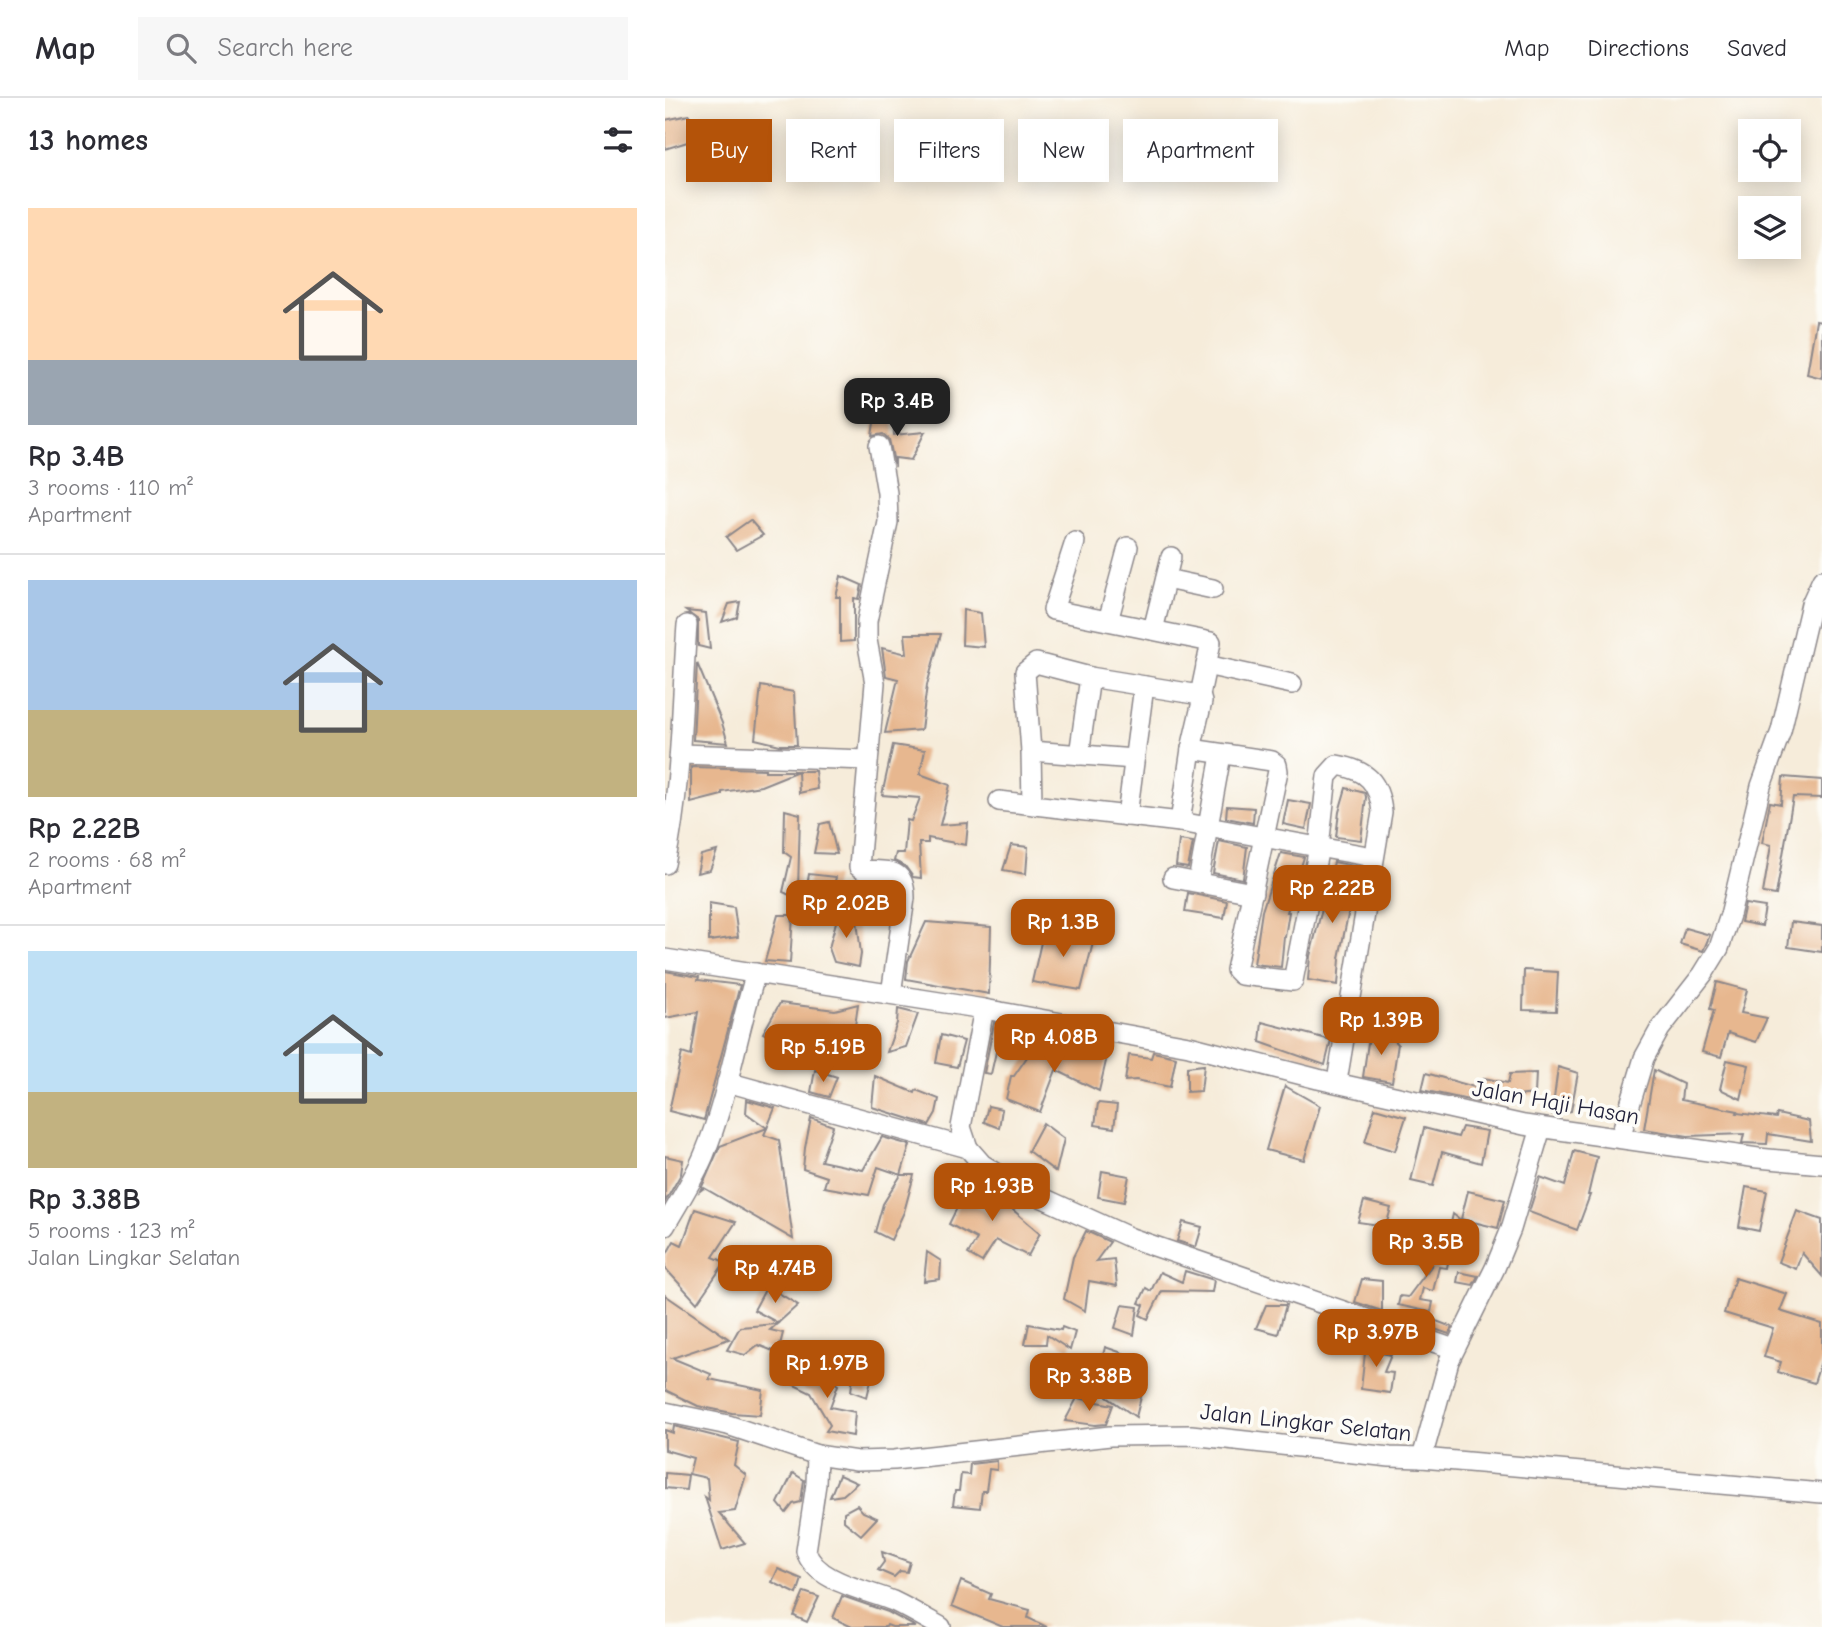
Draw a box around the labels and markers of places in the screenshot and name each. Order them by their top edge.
pin: Rp 3.4B [832,378,962,438]
pin: Rp 2.22B [1260,866,1404,925]
pin: Rp 2.02B [774,880,918,940]
pin: Rp 1.3B [998,900,1128,959]
pin: Rp 1.39B [1309,998,1453,1057]
pin: Rp 4.08B [982,1014,1126,1074]
pin: Rp 5.19B [751,1024,895,1084]
pin: Rp 1.93B [920,1164,1064,1223]
pin: Rp 3.5B [1361,1220,1491,1279]
pin: Rp 4.74B [703,1246,847,1305]
pin: Rp 3.97B [1304,1310,1448,1369]
pin: Rp 1.97B [755,1340,899,1400]
pin: Rp 3.38B [1017,1354,1161,1413]

